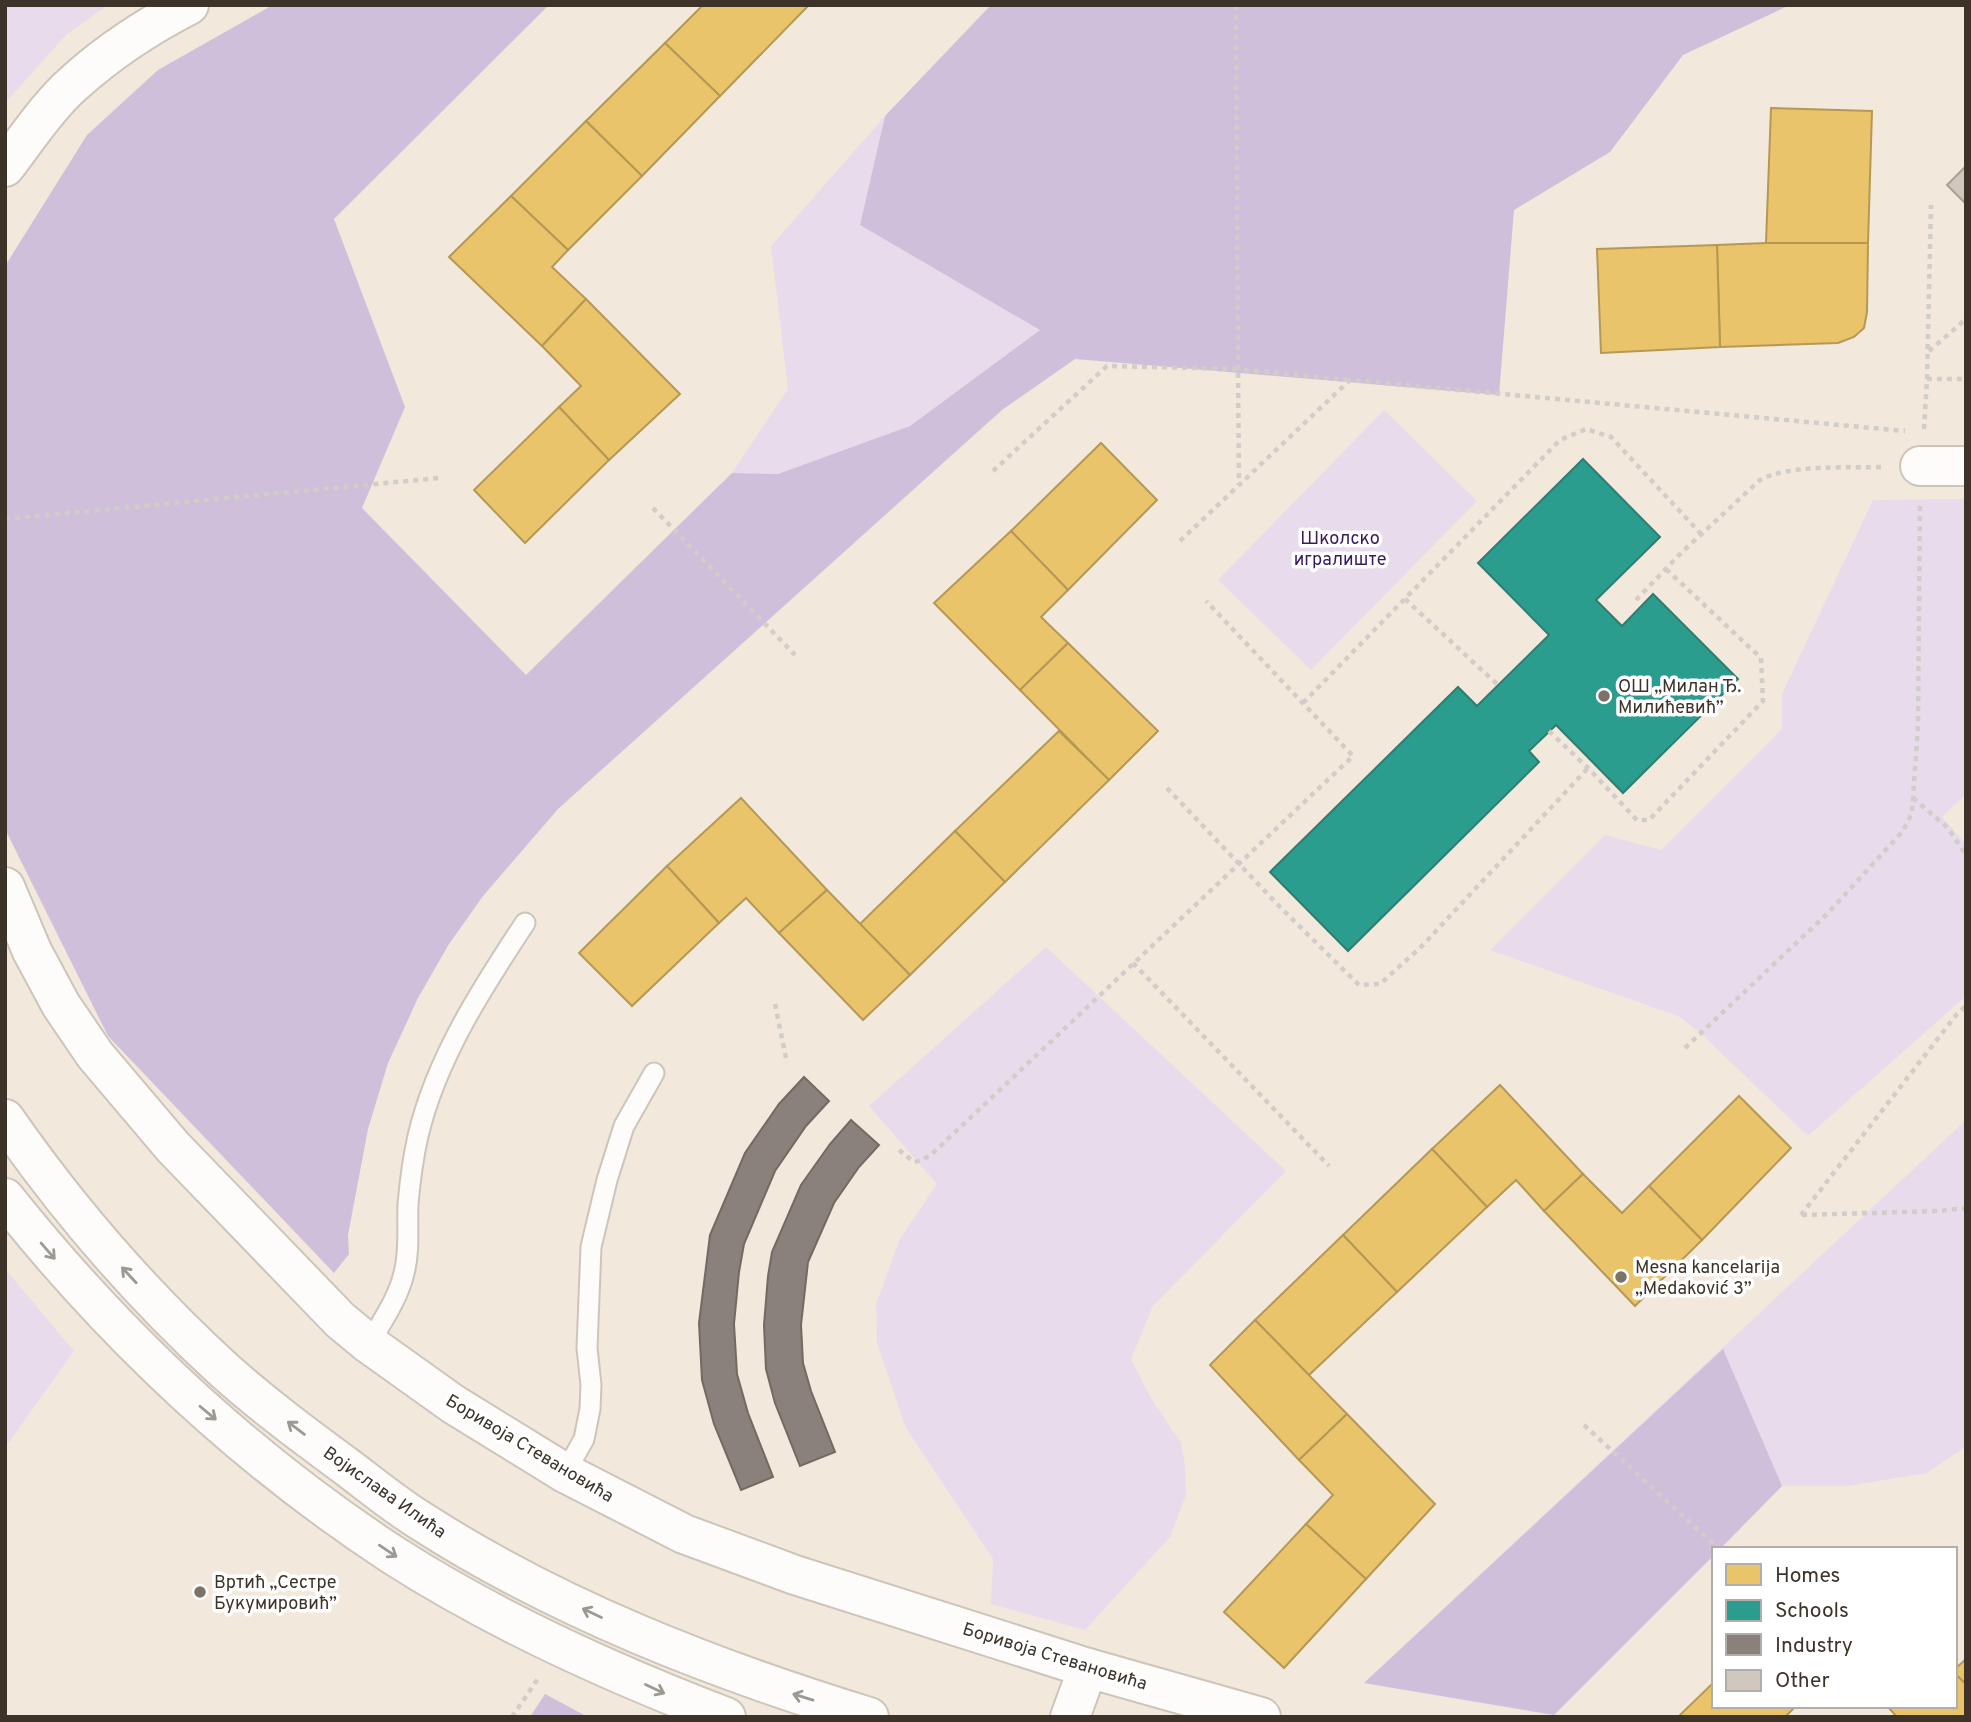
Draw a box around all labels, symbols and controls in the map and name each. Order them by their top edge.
park label: Школско игралиште [1294,528,1386,572]
place label: ОШ „Милан Ђ. Милићевић” [1618,676,1741,720]
marker: ОШ „Милан Ђ. Милићевић” [1596,688,1612,704]
one-way arrow [40,1242,56,1260]
place label: Mesna kancelarija „Medaković 3” [1635,1257,1780,1301]
one-way arrow [120,1267,137,1284]
marker: Mesna kancelarija „Medaković 3” [1613,1269,1629,1285]
street label: Боривоја Стевановића [441,1390,617,1509]
one-way arrow [199,1404,217,1420]
one-way arrow [287,1421,306,1436]
street label: Војислава Илића [318,1442,450,1544]
one-way arrow [378,1544,398,1558]
legend [1712,1547,1957,1708]
text: Homes [1775,1563,1840,1590]
place label: Вртић „Сестре Букумировић” [214,1572,337,1616]
marker: Вртић „Сестре Букумировић” [192,1584,208,1600]
text: Schools [1775,1598,1849,1625]
one-way arrow [582,1606,603,1619]
street label: Боривоја Стевановића [959,1618,1150,1697]
text: Industry [1775,1633,1853,1660]
text: Other [1775,1668,1830,1695]
one-way arrow [644,1683,666,1696]
one-way arrow [793,1689,815,1702]

